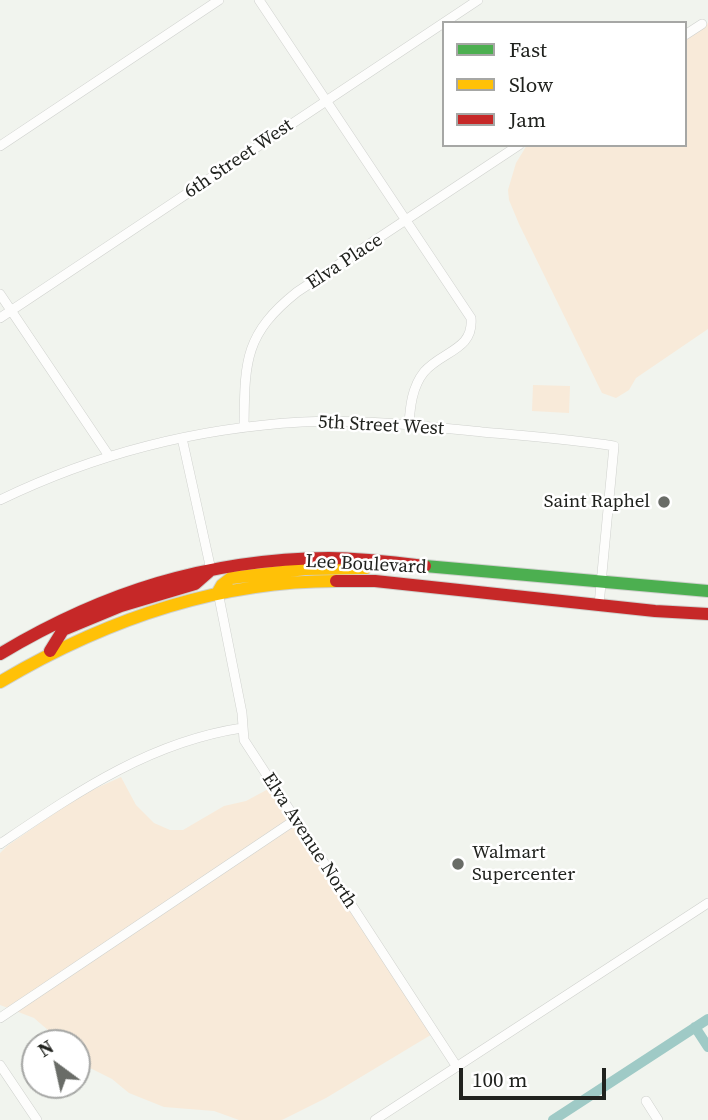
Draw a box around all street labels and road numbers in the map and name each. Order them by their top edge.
street label: 6th Street West [180,114,298,204]
street label: Elva Place [303,229,387,295]
street label: 5th Street West [317,411,445,441]
street label: Lee Boulevard [305,550,427,580]
street label: Elva Avenue North [257,769,361,913]

